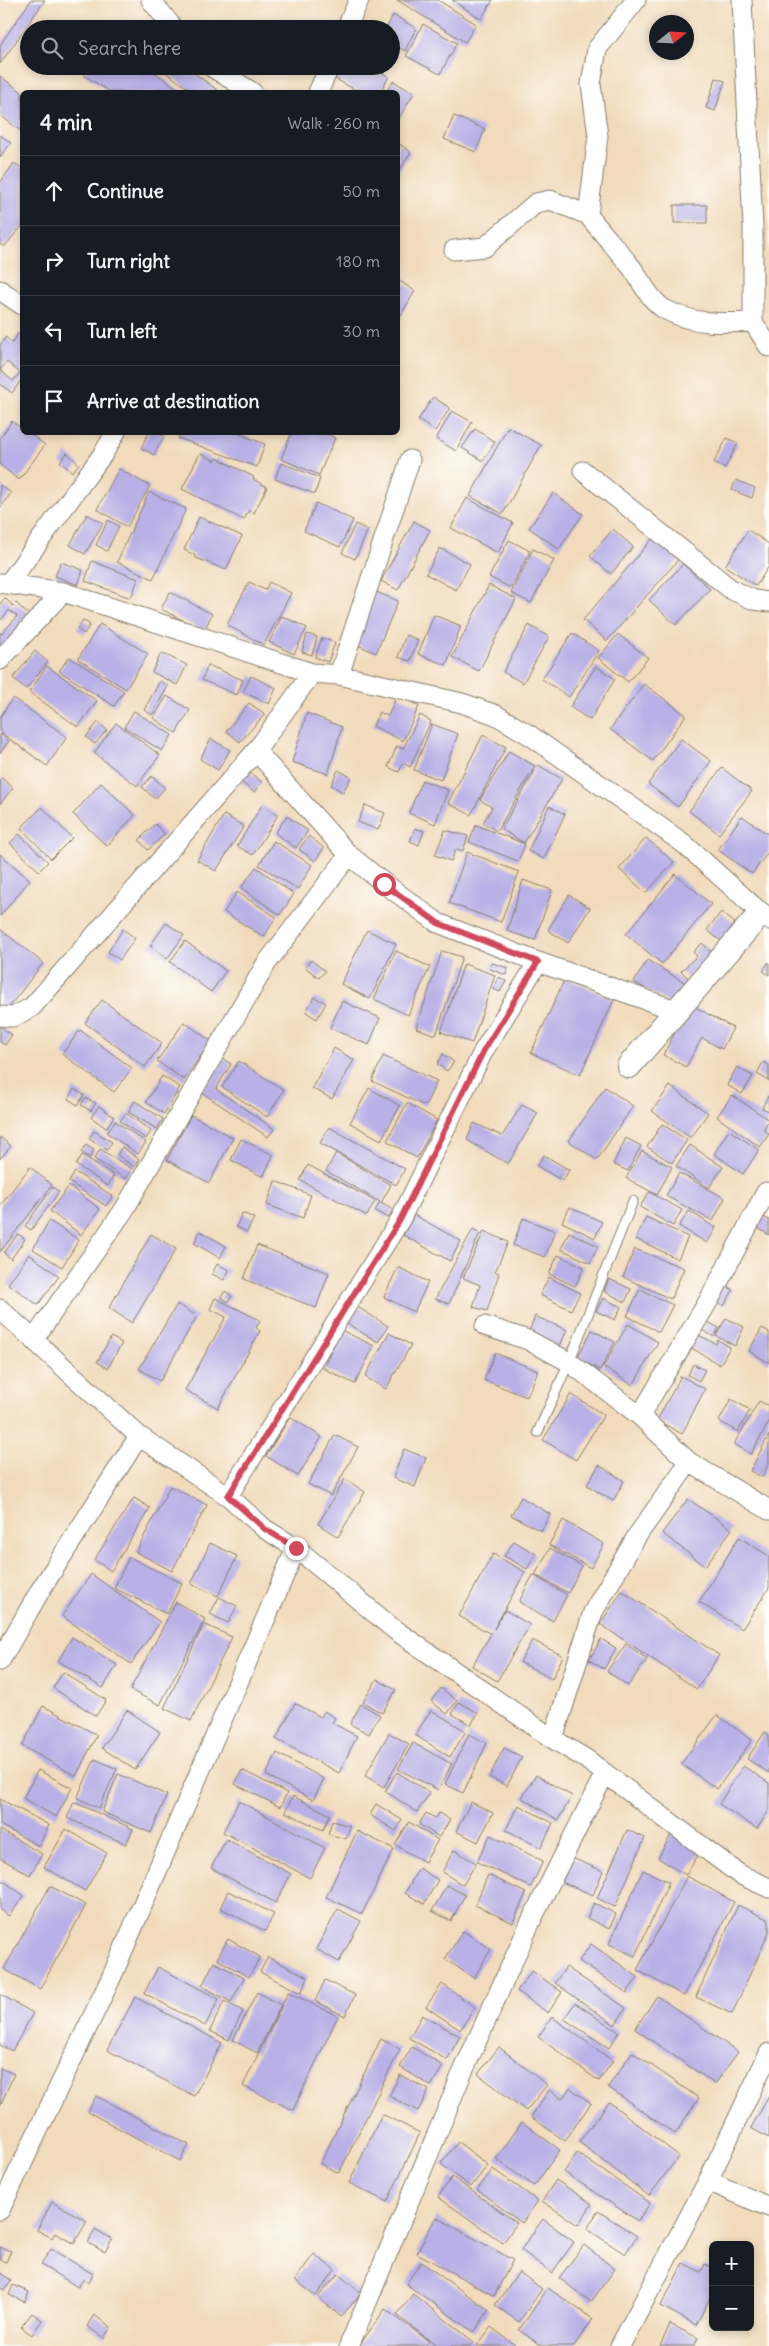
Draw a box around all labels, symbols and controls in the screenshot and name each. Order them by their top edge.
north arrow [649,15,694,60]
search box [20,20,400,75]
icon: search [38,34,66,62]
text: Search here [78,36,181,60]
text: 4 min [40,109,92,136]
text: Walk · 260 m [288,113,380,133]
icon: ahead [40,177,68,205]
text: Continue [87,179,164,203]
text: 50 m [342,181,380,201]
icon: right [40,247,68,275]
text: Turn right [87,249,170,273]
text: 180 m [336,251,380,271]
icon: left [40,317,68,345]
text: Turn left [87,319,157,343]
text: 30 m [343,321,380,341]
icon: arrive [40,387,68,415]
text: Arrive at destination [87,389,260,413]
route start [373,873,396,896]
route end [285,1537,308,1560]
map controls [709,2241,754,2331]
button: + [709,2241,754,2286]
button: − [709,2286,754,2331]

